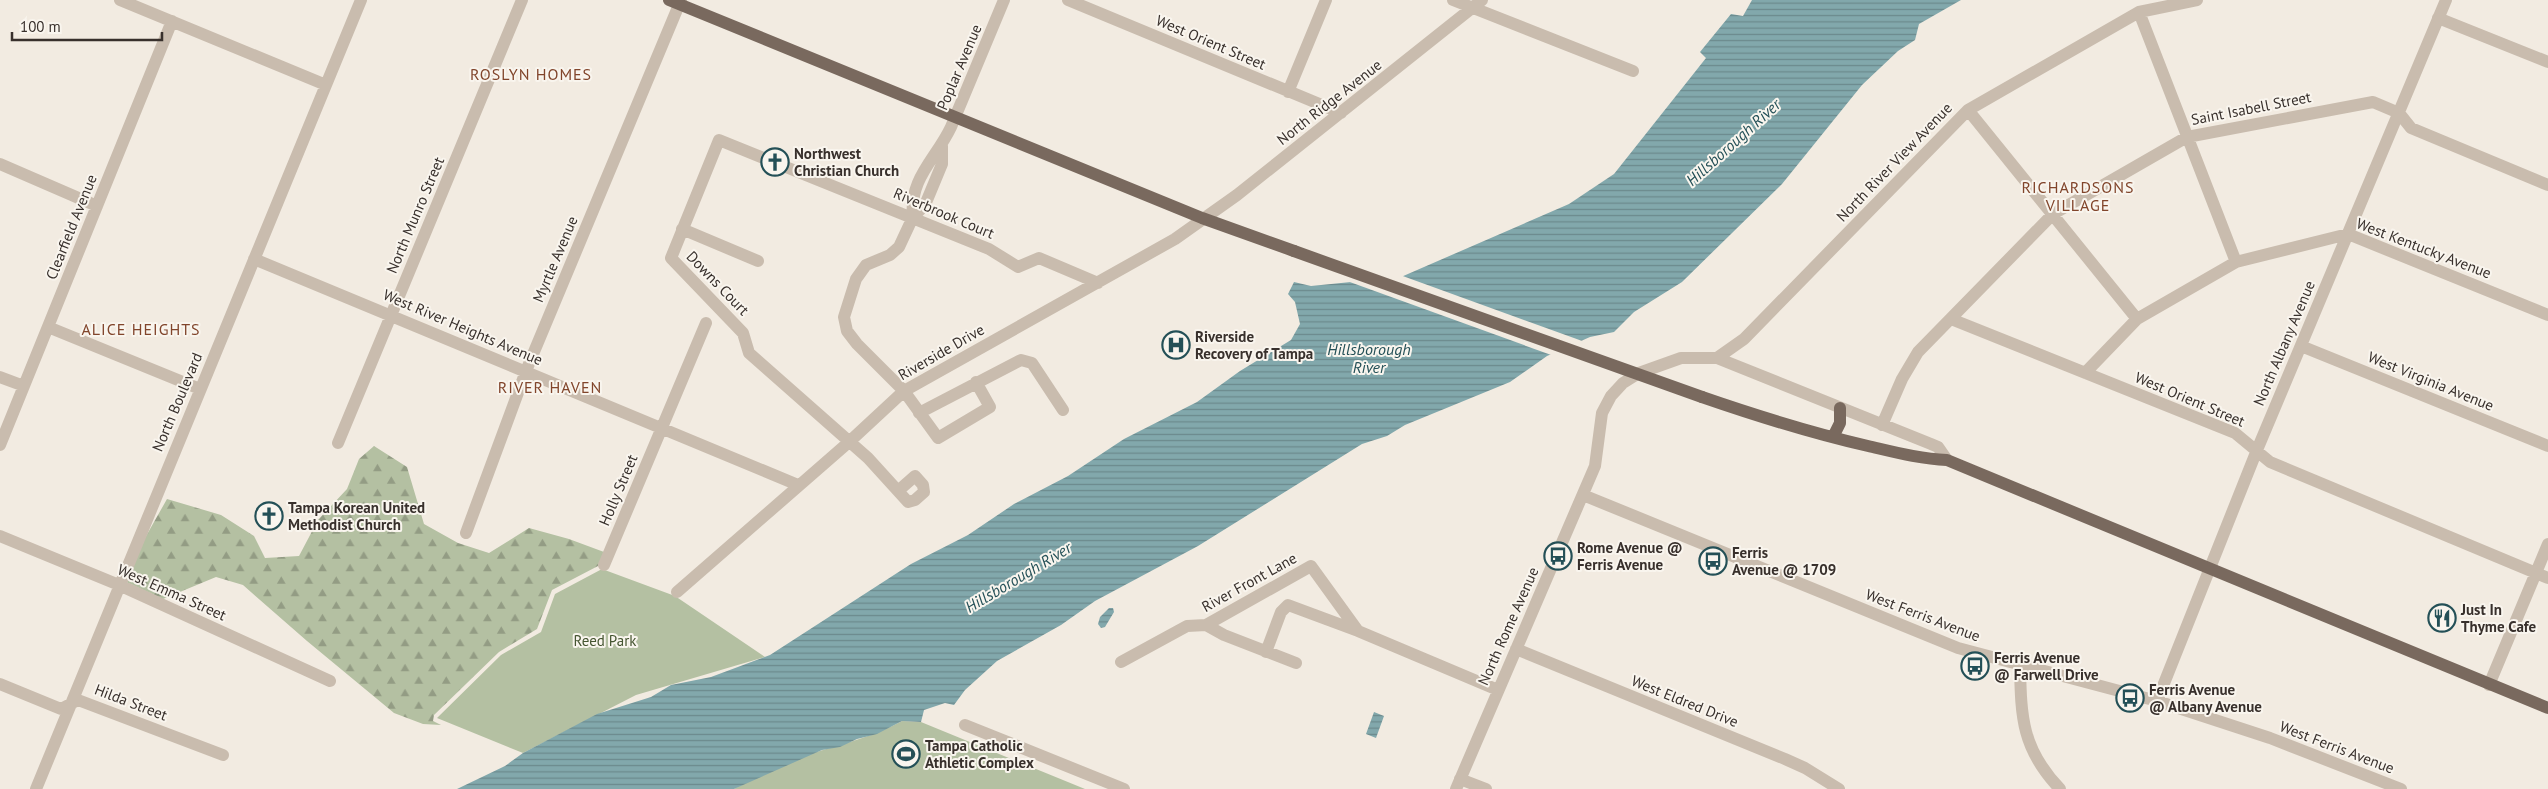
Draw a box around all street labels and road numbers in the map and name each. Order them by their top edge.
street label: West Orient Street [1153,10,1269,74]
street label: Poplar Avenue [932,21,986,113]
street label: North Ridge Avenue [1273,55,1385,149]
street label: Saint Isabell Street [2189,87,2313,129]
street label: North River View Avenue [1832,98,1956,226]
street label: North Munro Street [382,154,448,276]
street label: Clearfield Avenue [41,172,101,282]
street label: Riverbrook Court [891,183,997,243]
street label: Myrtle Avenue [528,213,582,305]
street label: West Kentucky Avenue [2354,214,2494,282]
street label: Downs Court [683,247,753,319]
street label: North Albany Avenue [2249,278,2319,408]
street label: West River Heights Avenue [380,285,546,369]
street label: Riverside Drive [895,320,987,384]
street label: West Virginia Avenue [2365,347,2497,415]
street label: North Boulevard [148,350,206,454]
street label: West Orient Street [2132,367,2248,431]
street label: Holly Street [594,451,642,529]
street label: River Front Lane [1198,548,1300,616]
street label: West Emma Street [115,560,229,624]
street label: North Rome Avenue [1473,564,1543,688]
street label: West Ferris Avenue [1863,584,1983,646]
street label: West Eldred Drive [1629,671,1741,731]
street label: Hilda Street [92,679,170,725]
street label: West Ferris Avenue [2277,716,2397,778]

